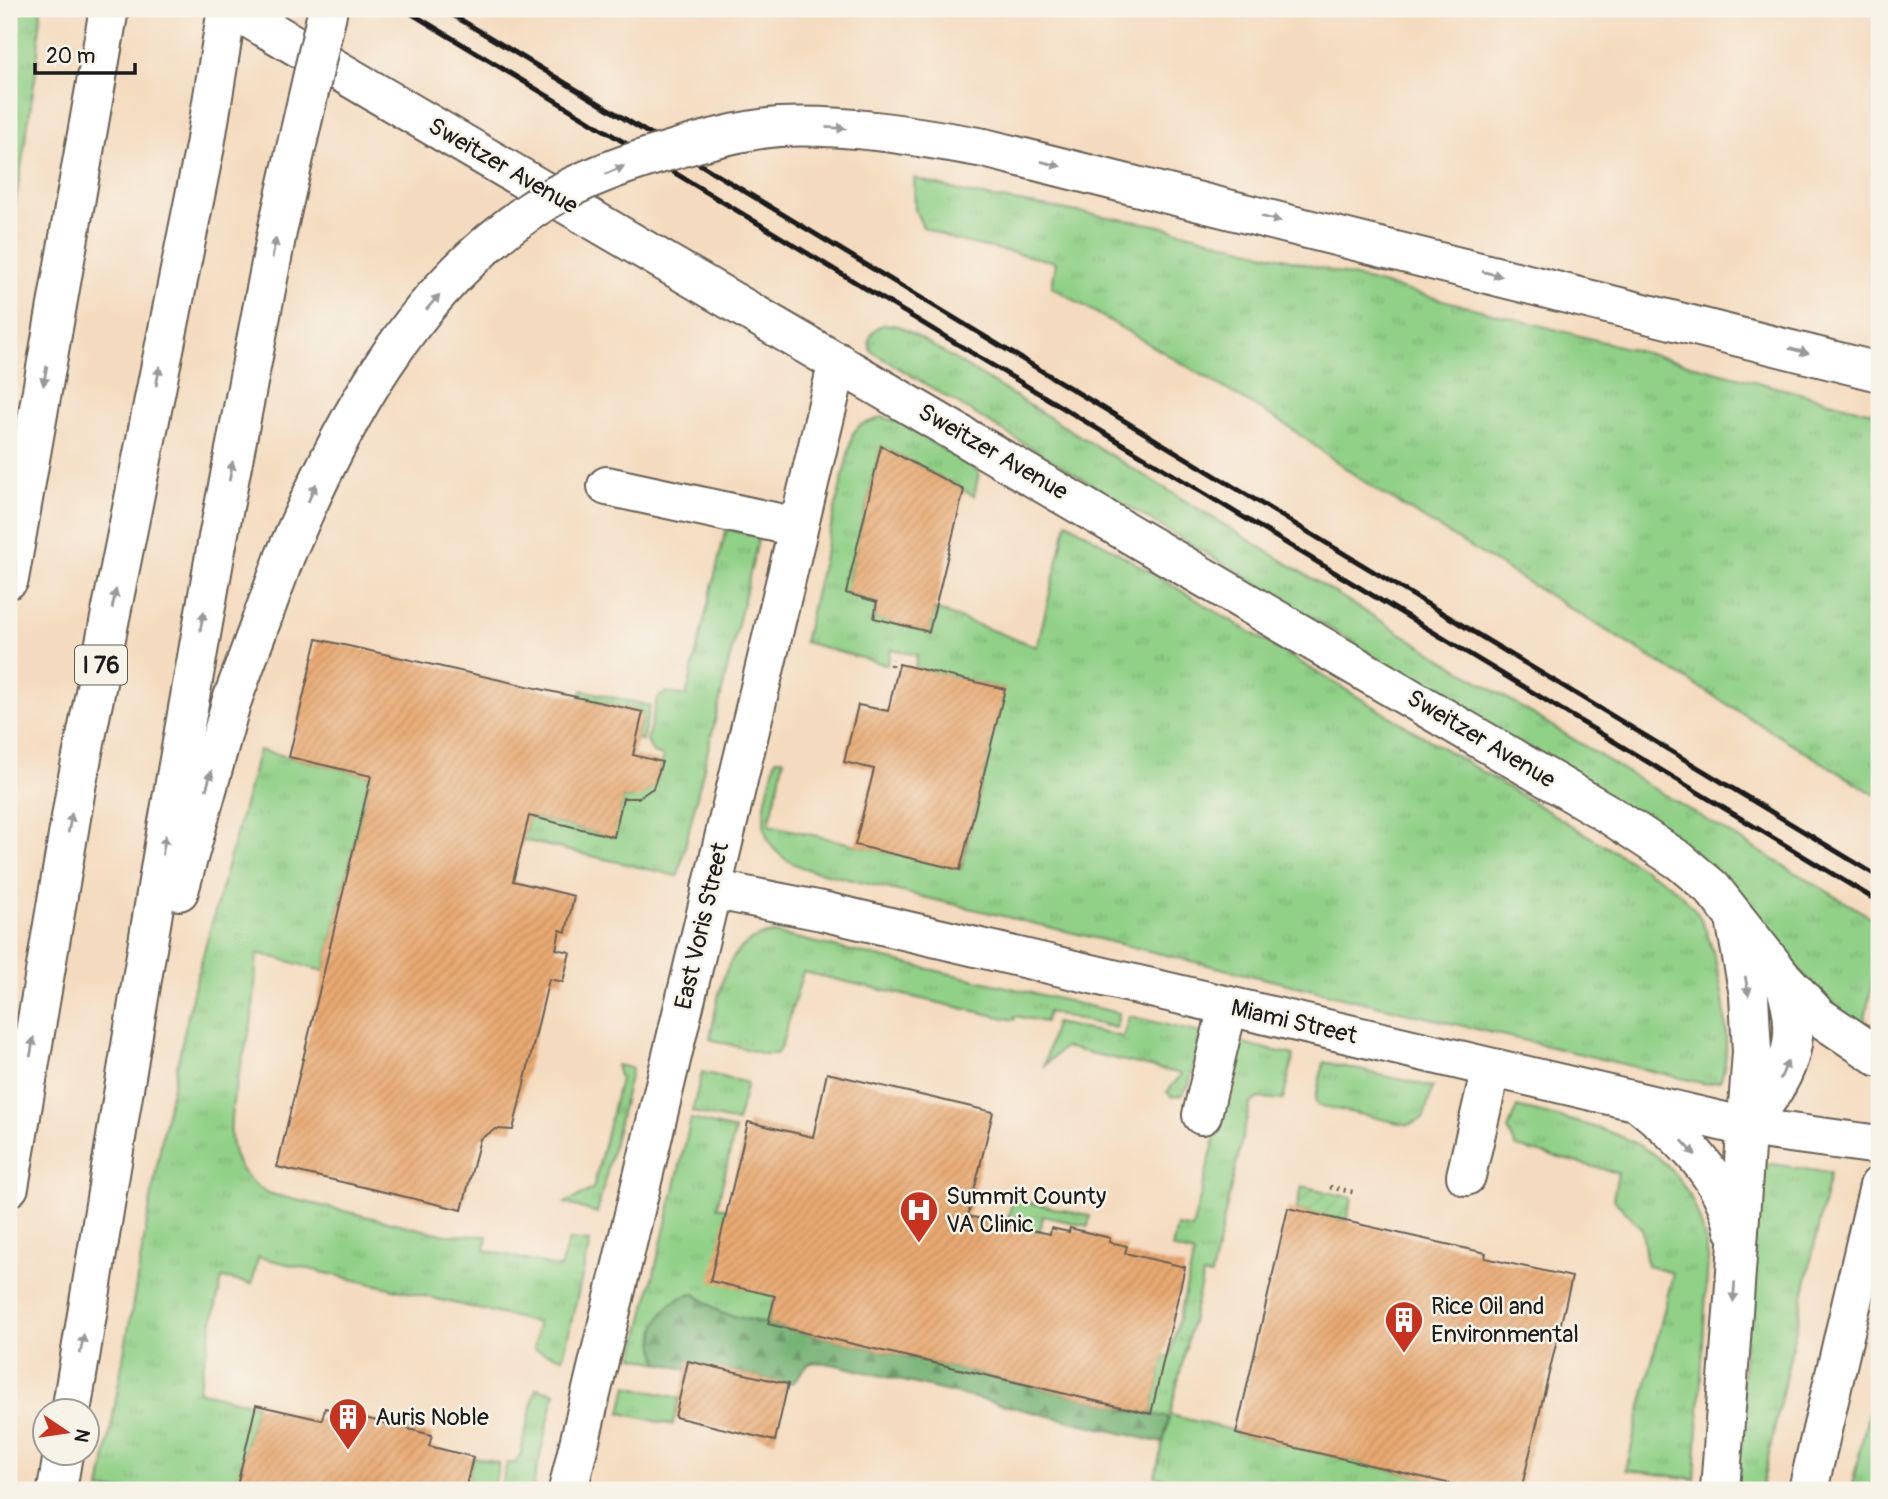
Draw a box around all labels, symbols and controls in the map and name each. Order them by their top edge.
scale bar [35,32,135,76]
text: 20 m [46,43,95,70]
street label: Sweitzer Avenue [423,111,583,221]
one-way arrow [825,122,847,133]
one-way arrow [1040,159,1062,170]
one-way arrow [604,164,625,175]
one-way arrow [1261,214,1283,225]
one-way arrow [268,237,279,259]
one-way arrow [1481,269,1503,280]
one-way arrow [425,293,440,310]
one-way arrow [1788,346,1810,357]
one-way arrow [39,365,50,387]
one-way arrow [153,365,164,387]
street label: Sweitzer Avenue [913,397,1073,507]
one-way arrow [226,460,237,482]
one-way arrow [306,483,318,503]
one-way arrow [108,588,119,610]
one-way arrow [197,610,208,632]
road number: I 76 [75,646,127,684]
street label: Sweitzer Avenue [1402,683,1561,795]
one-way arrow [204,768,215,790]
one-way arrow [65,811,76,833]
one-way arrow [159,834,170,856]
street label: East Voris Street [669,839,735,1012]
one-way arrow [1742,975,1753,997]
street label: Miami Street [1228,993,1360,1051]
one-way arrow [27,1036,38,1058]
one-way arrow [1779,1060,1790,1081]
one-way arrow [1680,1139,1696,1156]
place label: Summit County VA Clinic [946,1182,1106,1239]
hospital icon: Summit County VA Clinic [898,1189,940,1244]
one-way arrow [1728,1282,1739,1304]
place label: Rice Oil and Environmental [1431,1292,1579,1349]
building icon: Rice Oil and Environmental [1383,1299,1425,1354]
one-way arrow [77,1333,88,1355]
building icon: Auris Noble [327,1396,369,1451]
north arrow [32,1398,102,1468]
place label: Auris Noble [375,1403,489,1432]
text: N [68,1427,95,1445]

